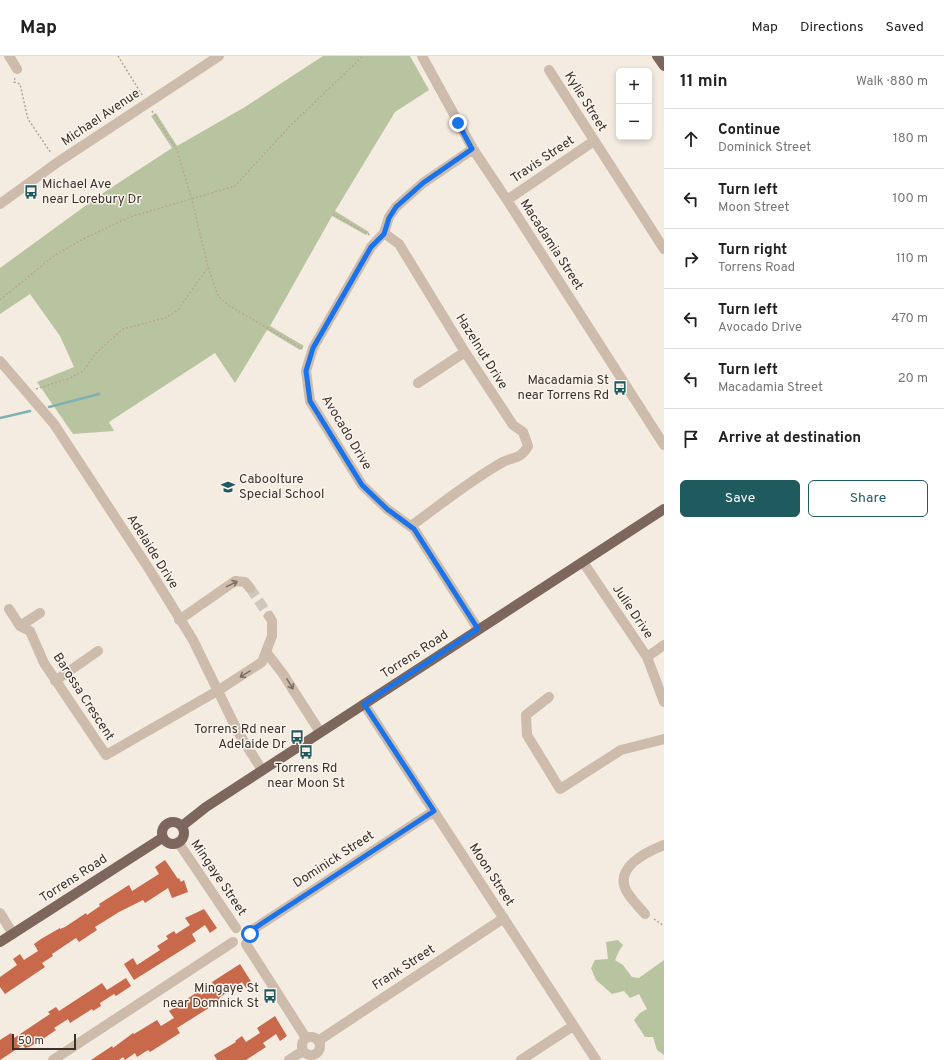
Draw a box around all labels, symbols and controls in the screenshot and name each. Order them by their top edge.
text: Map [20,16,57,40]
text: Map [752,19,778,36]
text: Directions [800,19,864,36]
text: Saved [886,19,924,36]
map controls [616,68,652,140]
button: + [616,68,652,104]
street label: Kylie Street [560,69,610,135]
text: 11 min [680,71,728,93]
text: Walk · 880 m [856,74,928,90]
street label: Michael Avenue [59,86,143,150]
button: − [616,104,652,140]
route end [449,114,467,132]
text: Continue [718,121,780,140]
icon: ahead [680,128,702,150]
text: 180 m [893,131,928,147]
street label: Travis Street [508,133,578,187]
text: Dominick Street [718,140,811,156]
place label: Michael Ave near Lorebury Dr [42,177,142,208]
text: Turn left [718,181,778,200]
bus stop icon: Michael Ave near Lorebury Dr [23,184,39,200]
icon: left [680,188,702,210]
text: 100 m [892,191,928,207]
street label: Macadamia Street [516,197,586,293]
text: Moon Street [718,200,789,216]
text: Turn right [718,241,787,260]
icon: right [680,248,702,270]
text: 110 m [896,251,928,267]
text: Torrens Road [718,260,795,276]
text: Turn left [718,301,778,320]
icon: left [680,308,702,330]
street label: Hazelnut Drive [451,311,511,393]
text: 470 m [891,311,928,327]
text: Avocado Drive [718,320,802,336]
text: Turn left [718,361,778,380]
icon: left [680,368,702,390]
text: 20 m [898,371,928,387]
place label: Macadamia St near Torrens Rd [517,373,609,404]
bus stop icon: Macadamia St near Torrens Rd [612,380,628,396]
text: Macadamia Street [718,380,823,396]
street label: Avocado Drive [317,393,375,473]
icon: arrive [680,428,702,450]
text: Arrive at destination [718,429,861,448]
place label: Caboolture Special School [239,472,324,503]
school or university icon: Caboolture Special School [220,479,236,495]
button: Save [680,480,800,517]
button: Share [808,480,928,517]
street label: Adelaide Drive [123,512,181,592]
one-way arrow [226,580,238,587]
street label: Julie Drive [608,582,656,642]
street label: Torrens Road [378,627,452,683]
street label: Barossa Crescent [49,650,117,744]
one-way arrow [239,670,251,678]
one-way arrow [286,678,294,689]
place label: Torrens Rd near Adelaide Dr [194,722,286,753]
bus stop icon: Torrens Rd near Adelaide Dr [289,729,305,745]
bus stop icon: Torrens Rd near Moon St [298,744,314,760]
place label: Torrens Rd near Moon St [267,761,345,792]
street label: Dominick Street [291,828,377,892]
street label: Mingaye Street [187,837,249,919]
street label: Moon Street [465,841,517,909]
street label: Torrens Road [37,851,111,907]
route start [241,925,259,943]
street label: Frank Street [370,942,438,994]
place label: Mingaye St near Domnick St [163,981,259,1012]
bus stop icon: Mingaye St near Domnick St [262,988,278,1004]
scale bar [12,1032,76,1051]
text: 50 m [18,1034,44,1048]

